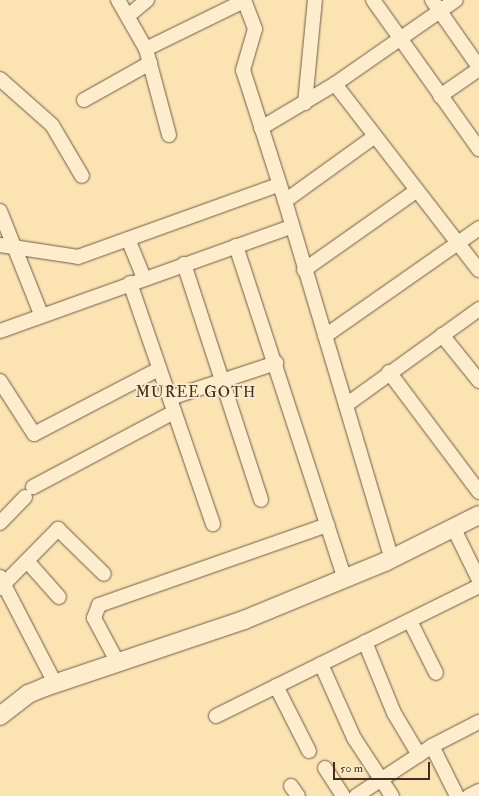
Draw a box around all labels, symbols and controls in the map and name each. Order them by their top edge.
district label: MUREE GOTH [136,384,256,402]
scale bar [335,754,432,780]
text: 50 m [340,761,363,776]

